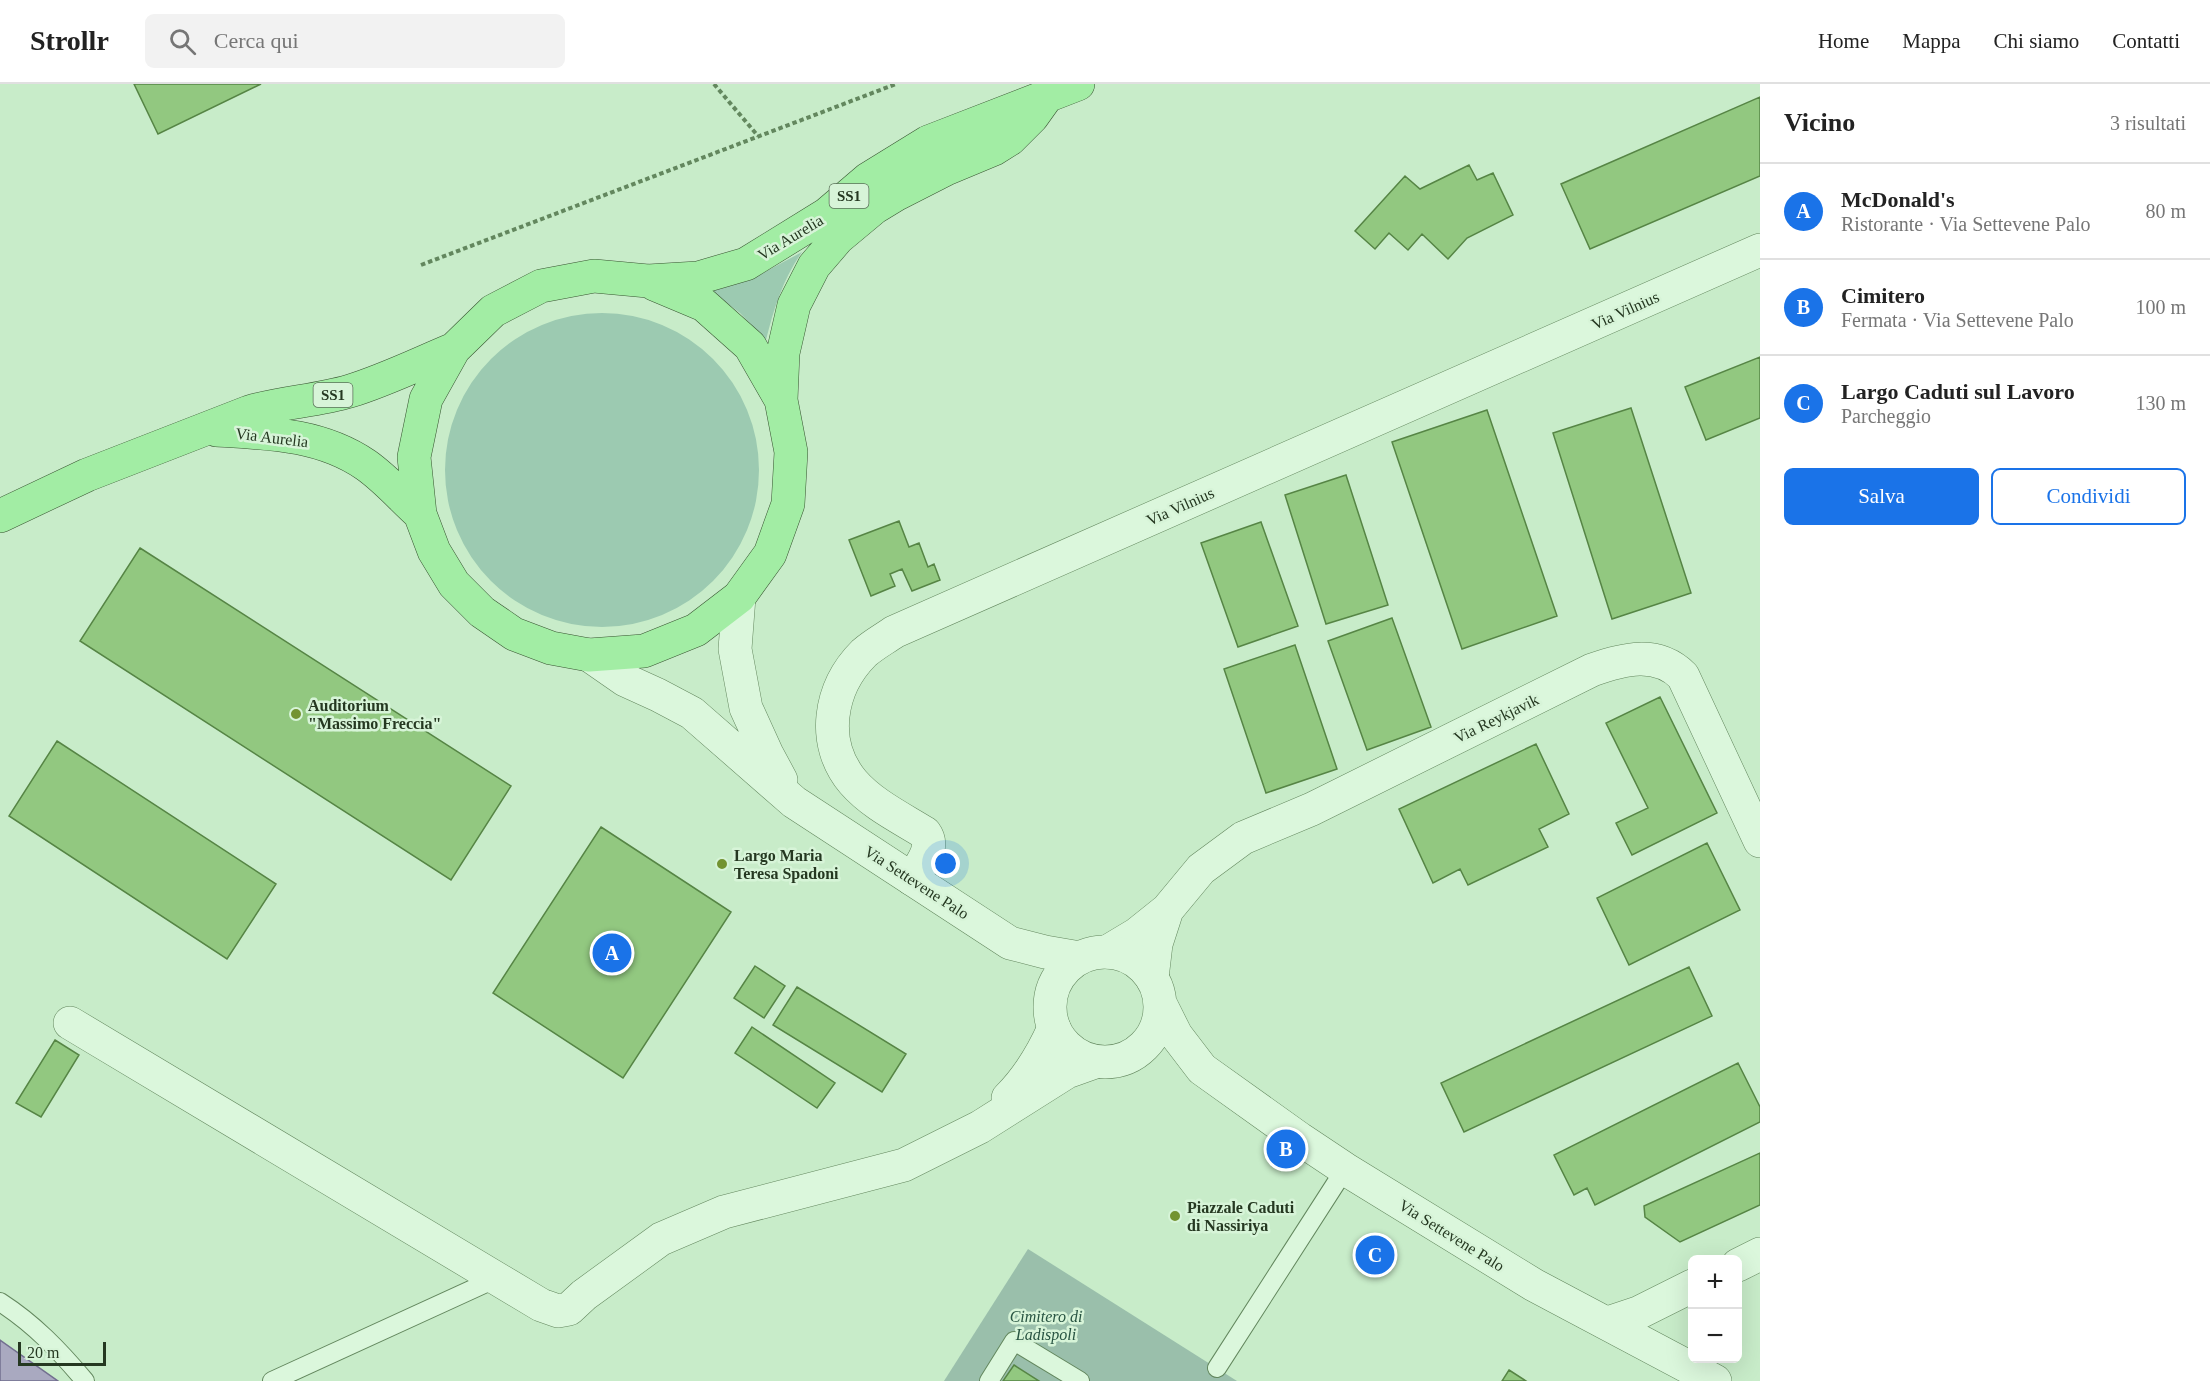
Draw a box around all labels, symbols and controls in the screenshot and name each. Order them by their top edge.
search box [145,14,565,68]
text: Strollr [30,25,109,56]
icon: search [166,25,199,58]
text: Cerca qui [214,28,299,53]
text: Home [1818,29,1869,53]
text: Mappa [1902,29,1961,53]
text: Chi siamo [1994,29,2079,53]
text: Contatti [2112,29,2180,53]
text: Vicino [1784,108,1855,137]
text: 3 risultati [2110,112,2186,134]
road number: SS1 [830,184,868,208]
text: McDonald's [1841,187,1955,212]
text: A [1796,200,1811,222]
text: 80 m [2145,200,2186,222]
street label: Via Aurelia [754,211,826,264]
text: Ristorante · Via Settevene Palo [1841,213,2090,235]
text: Cimitero [1841,283,1925,308]
street label: Via Vilnius [1589,288,1662,333]
text: B [1797,296,1810,318]
text: 100 m [2135,296,2186,318]
text: Fermata · Via Settevene Palo [1841,309,2074,331]
text: Largo Caduti sul Lavoro [1841,379,2075,404]
road number: SS1 [314,383,352,407]
text: C [1796,392,1811,414]
text: 130 m [2135,392,2186,414]
text: Parcheggio [1841,405,1931,427]
street label: Via Aurelia [235,425,309,450]
button: Salva [1784,468,1979,525]
button: Condividi [1991,468,2186,525]
street label: Via Vilnius [1144,484,1217,529]
street label: Via Reykjavik [1451,691,1542,747]
place label: Auditorium "Massimo Freccia" [308,697,441,732]
marker: Auditorium "Massimo Freccia" [289,707,303,721]
street label: Via Settevene Palo [861,842,972,922]
place label: Largo Maria Teresa Spadoni [734,847,839,883]
your location [931,849,960,878]
marker: Largo Maria Teresa Spadoni [715,857,729,871]
pin: A [592,930,632,976]
pin: B [1266,1126,1306,1172]
street label: Via Settevene Palo [1396,1196,1507,1275]
place label: Piazzale Caduti di Nassiriya [1187,1199,1295,1235]
marker: Piazzale Caduti di Nassiriya [1168,1209,1182,1223]
pin: C [1356,1232,1394,1278]
map controls [1688,1255,1742,1363]
button: + [1688,1255,1742,1309]
park label: Cimitero di Ladispoli [1010,1308,1082,1344]
button: − [1688,1309,1742,1363]
scale bar [18,1339,106,1366]
text: 20 m [27,1344,59,1361]

